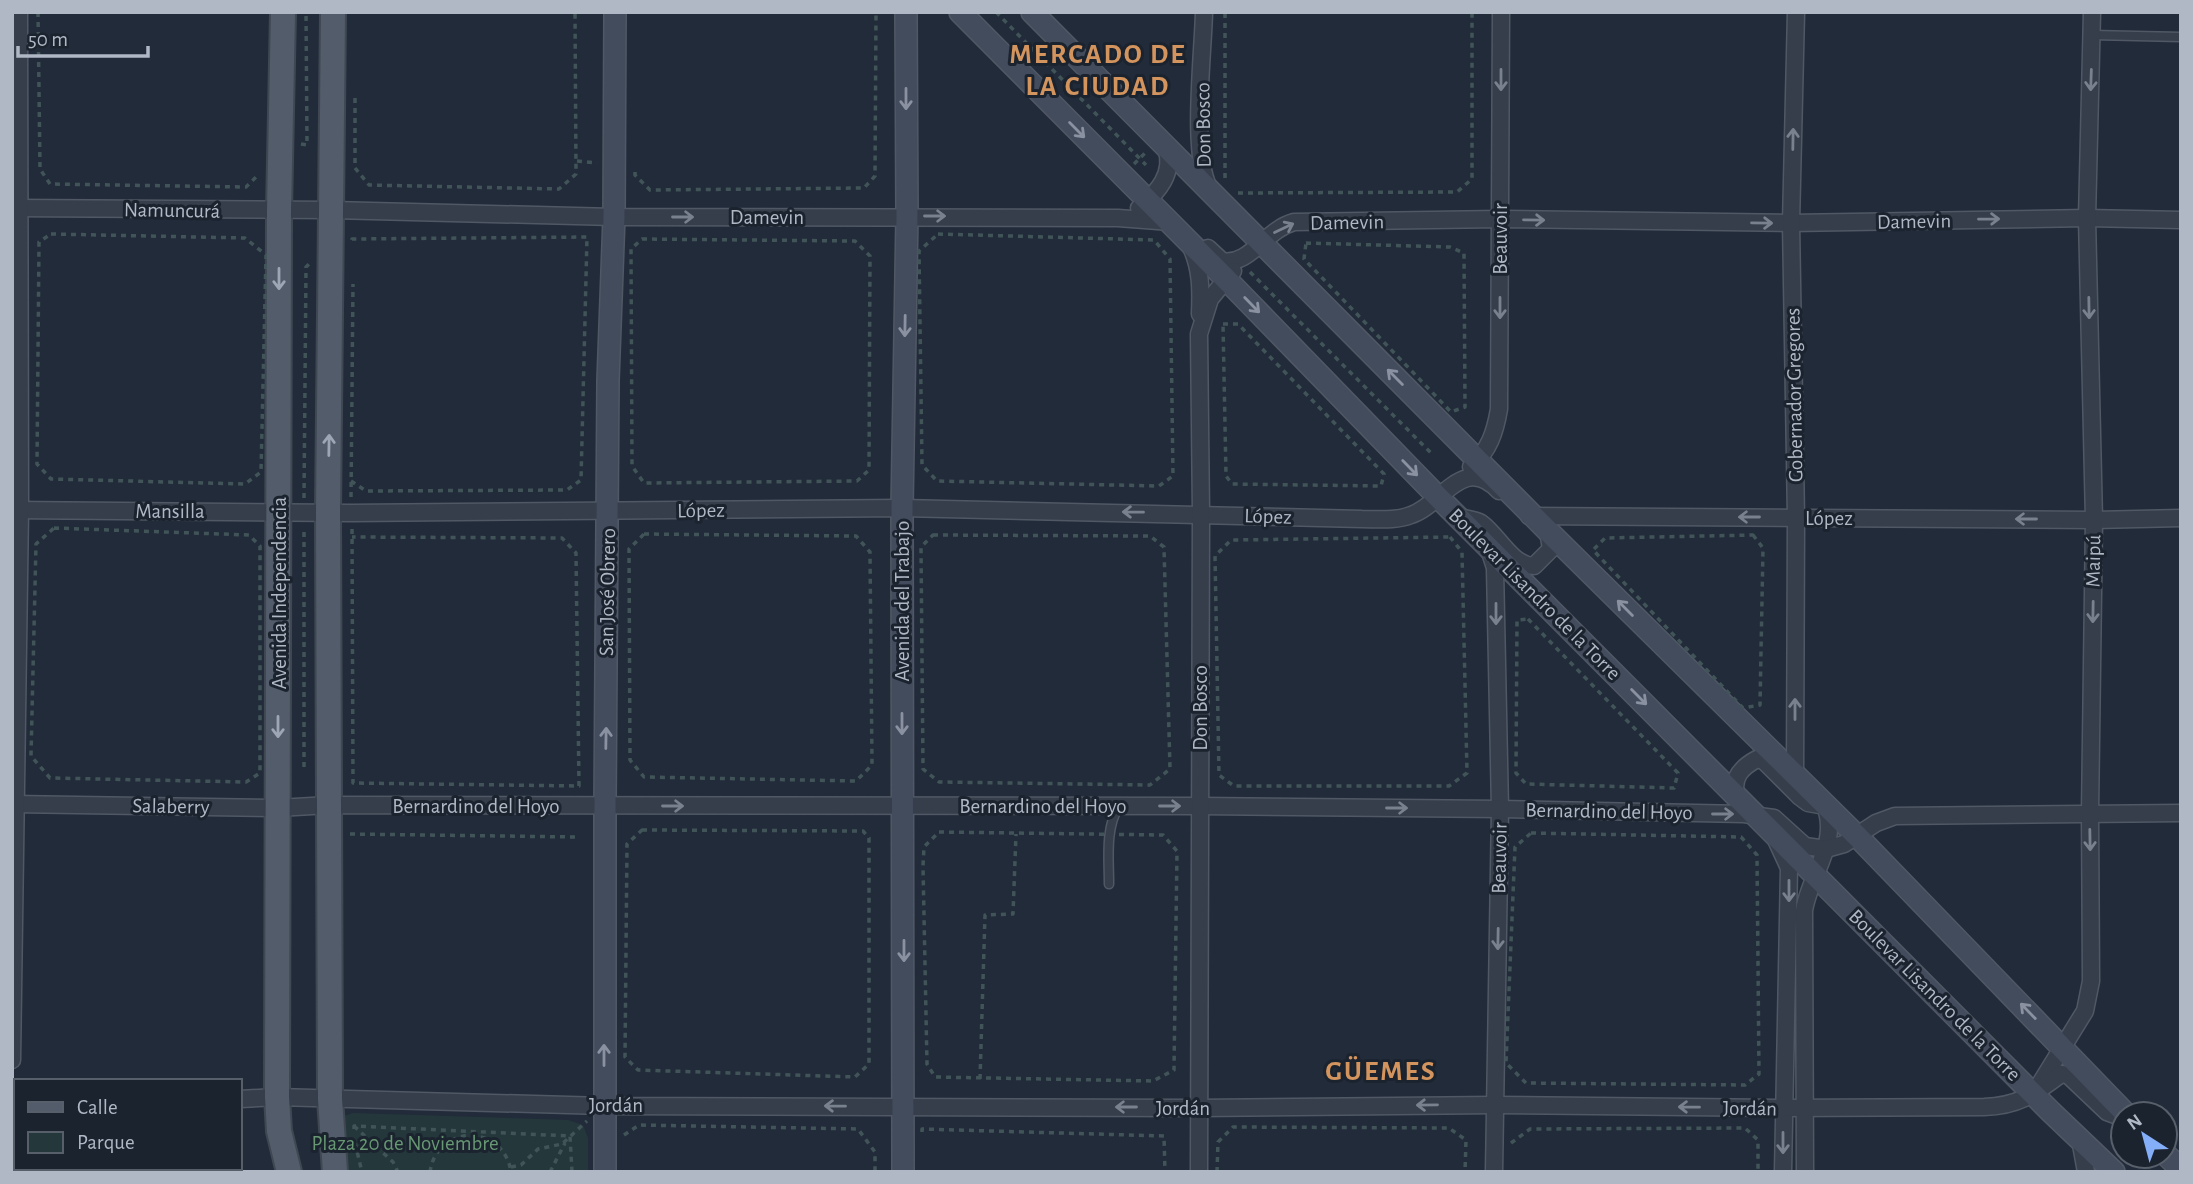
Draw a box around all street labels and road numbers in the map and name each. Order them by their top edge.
street label: Don Bosco [1192,82,1215,168]
street label: Namuncurá [124,199,221,222]
street label: Beauvoir [1490,203,1511,275]
street label: Damevin [730,207,804,228]
street label: Damevin [1877,210,1951,233]
street label: Damevin [1310,211,1384,234]
street label: Gobernador Gregores [1782,308,1807,482]
street label: Avenida Independencia [269,497,290,689]
street label: López [677,500,725,521]
street label: Mansilla [135,501,205,522]
street label: Boulevar Lisandro de la Torre [1445,504,1625,684]
street label: López [1244,505,1292,528]
street label: López [1805,508,1853,529]
street label: Avenida del Trabajo [892,521,913,681]
street label: San José Obrero [596,528,619,656]
street label: Maipú [2083,534,2104,587]
street label: Don Bosco [1190,665,1211,751]
street label: Salaberry [132,795,210,818]
street label: Bernardino del Hoyo [392,796,560,817]
street label: Bernardino del Hoyo [959,796,1127,817]
street label: Bernardino del Hoyo [1525,800,1693,823]
street label: Beauvoir [1488,822,1511,894]
street label: Boulevar Lisandro de la Torre [1845,905,2025,1085]
street label: Jordán [589,1095,643,1116]
street label: Jordán [1156,1098,1210,1119]
street label: Jordán [1723,1098,1777,1119]

